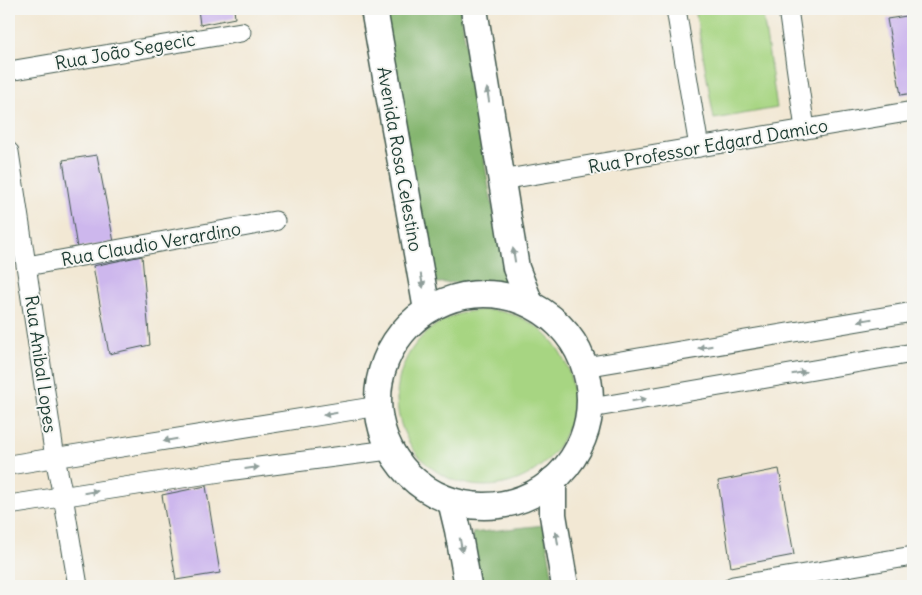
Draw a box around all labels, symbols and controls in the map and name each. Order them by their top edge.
street label: Rua João Segecic [53,27,197,75]
street label: Avenida Rosa Celestino [372,65,428,253]
one-way arrow [484,86,492,102]
street label: Rua Professor Edgard Damico [586,114,830,178]
street label: Rua Claudio Verardino [59,217,243,271]
one-way arrow [510,247,518,263]
one-way arrow [418,273,426,289]
street label: Rua Anibal Lopes [20,294,62,434]
one-way arrow [857,317,873,325]
one-way arrow [696,343,712,351]
one-way arrow [791,368,807,376]
one-way arrow [631,396,647,404]
one-way arrow [322,410,338,418]
one-way arrow [162,436,178,444]
one-way arrow [244,464,260,472]
one-way arrow [84,488,100,496]
one-way arrow [553,530,561,546]
one-way arrow [457,538,465,554]

